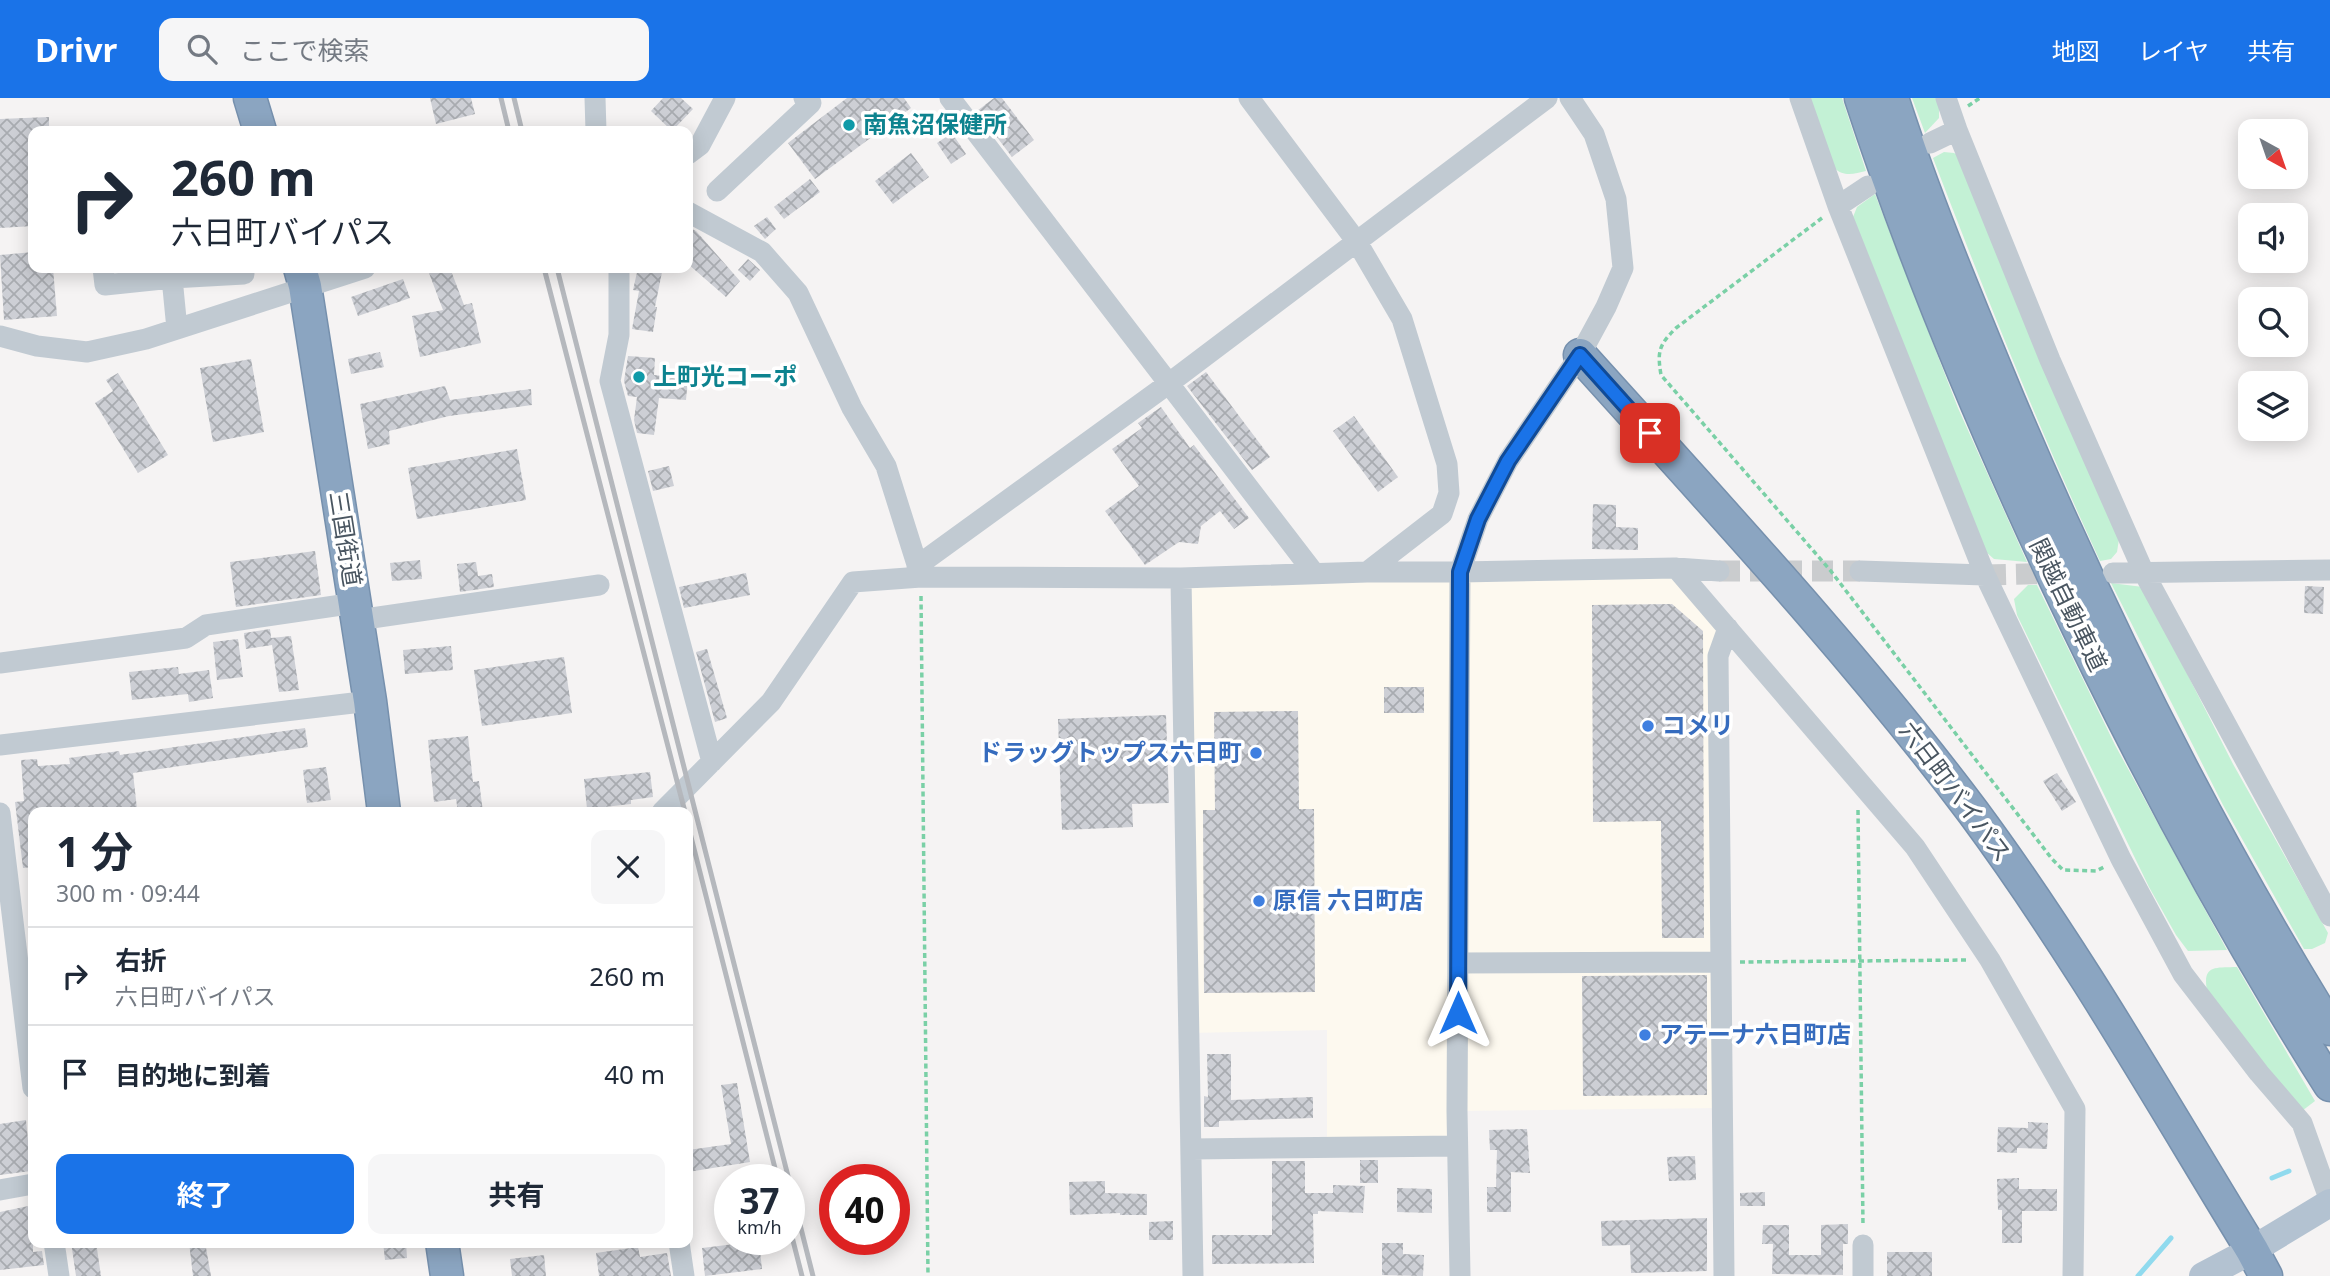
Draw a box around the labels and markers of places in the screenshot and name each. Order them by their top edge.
place label: 南魚沼保健所 [863,107,1007,140]
marker: 南魚沼保健所 [841,117,857,133]
place label: 上町光コーポ [653,359,797,392]
marker: 上町光コーポ [631,369,647,385]
pin [1620,403,1680,463]
place label: コメリ [1662,708,1734,741]
marker: コメリ [1640,718,1656,734]
place label: ドラッグトップス六日町 [978,735,1242,768]
marker: ドラッグトップス六日町 [1248,745,1264,761]
place label: 原信 六日町店 [1273,883,1423,916]
marker: 原信 六日町店 [1251,893,1267,909]
place label: アテーナ六日町店 [1659,1017,1851,1050]
marker: アテーナ六日町店 [1637,1027,1653,1043]

